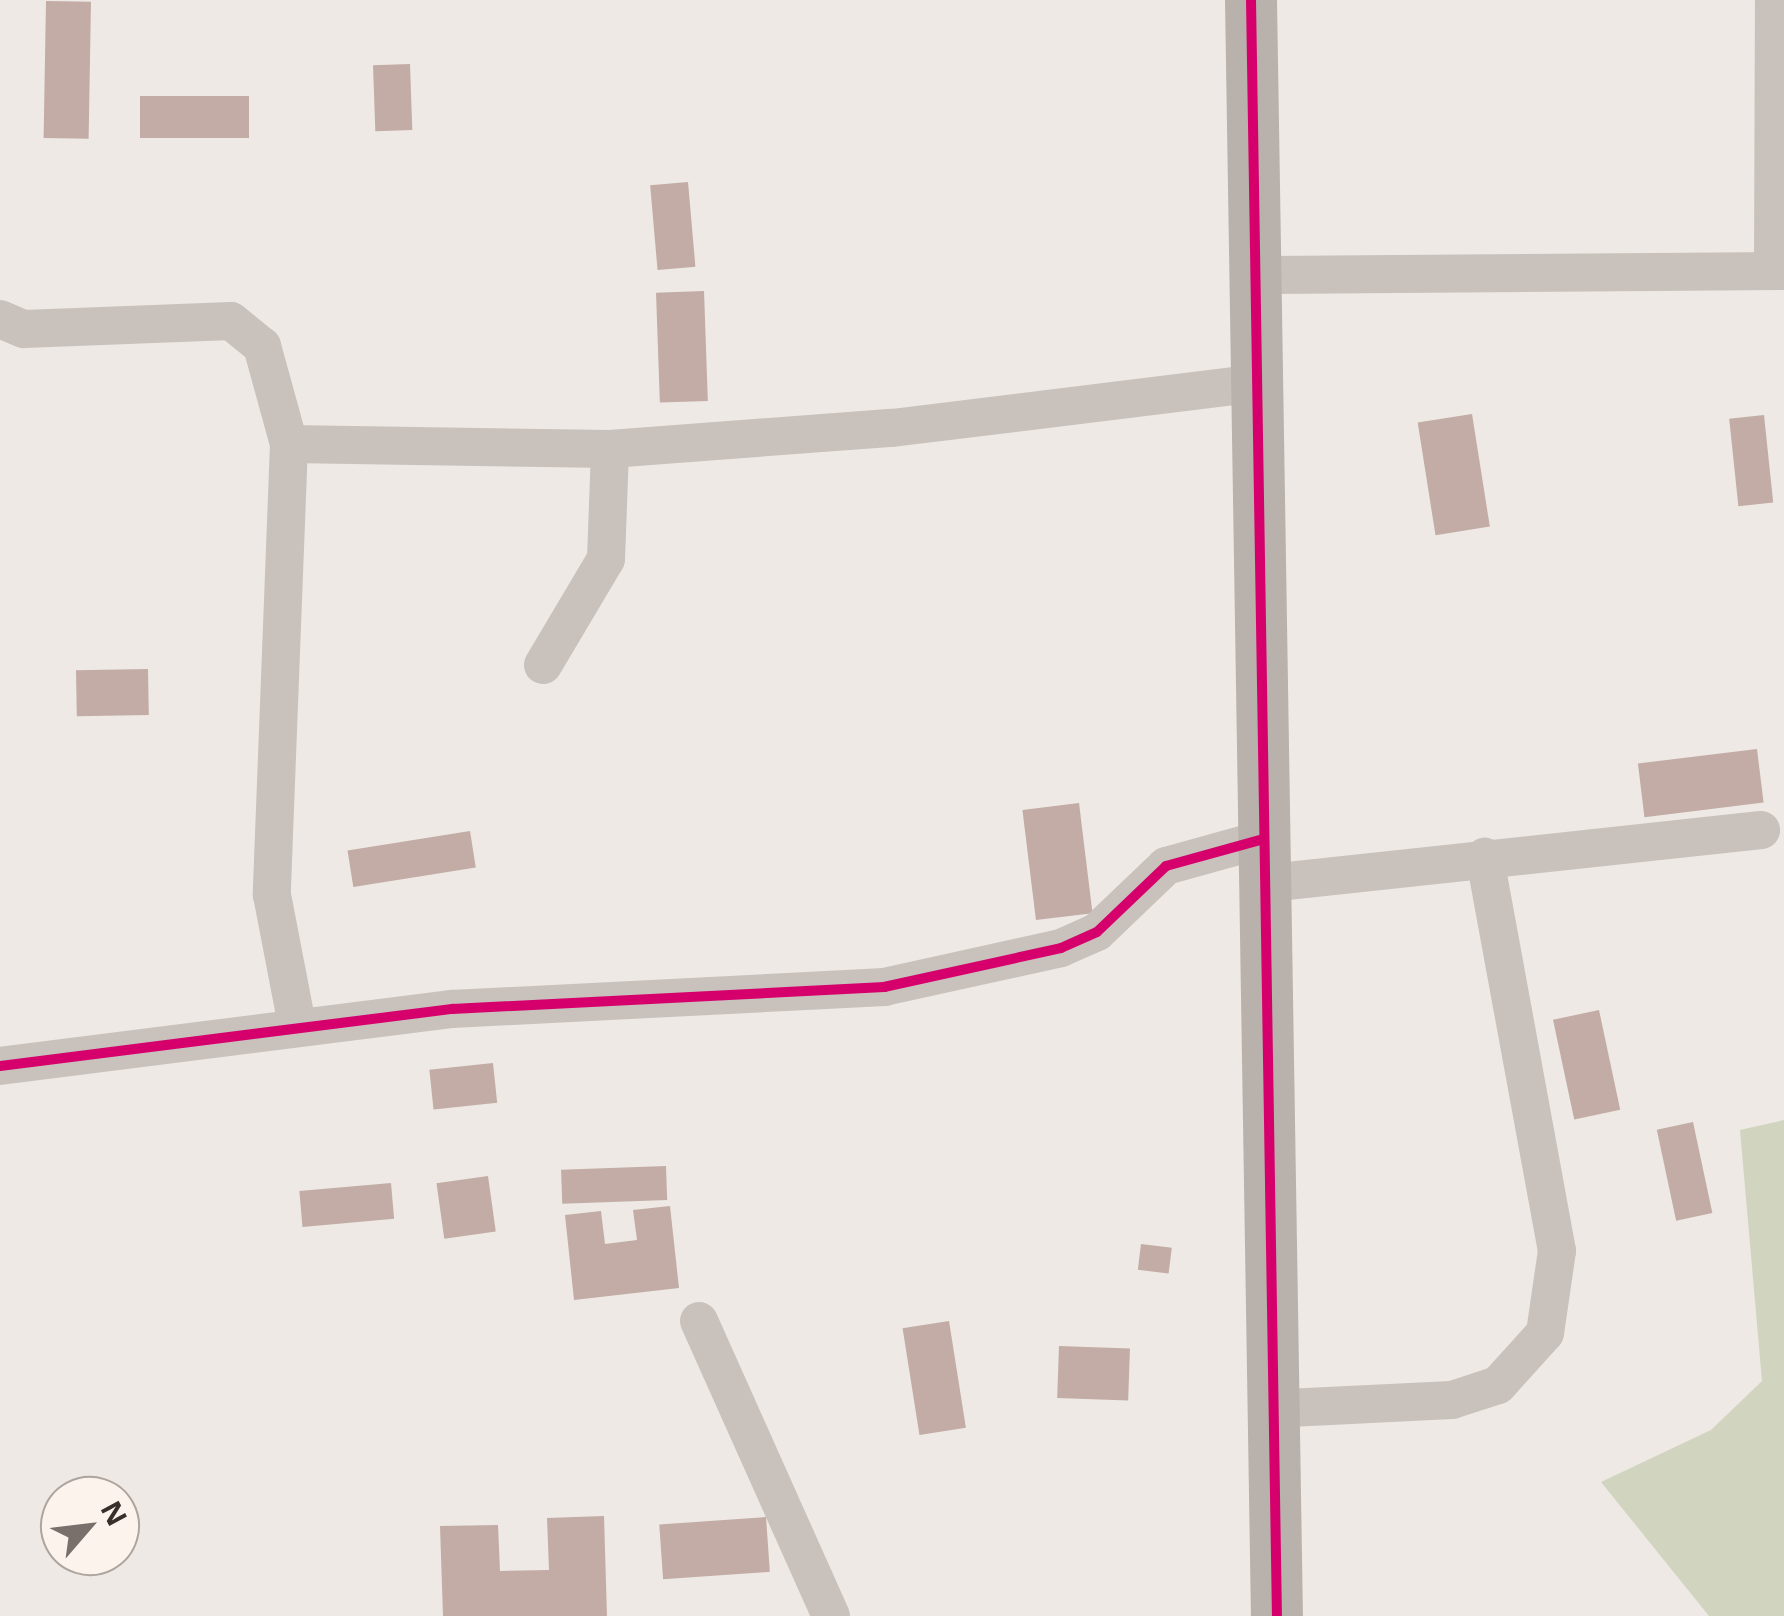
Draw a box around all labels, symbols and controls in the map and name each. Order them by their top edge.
north arrow [40,1476,140,1576]
text: N [93,1494,137,1532]

